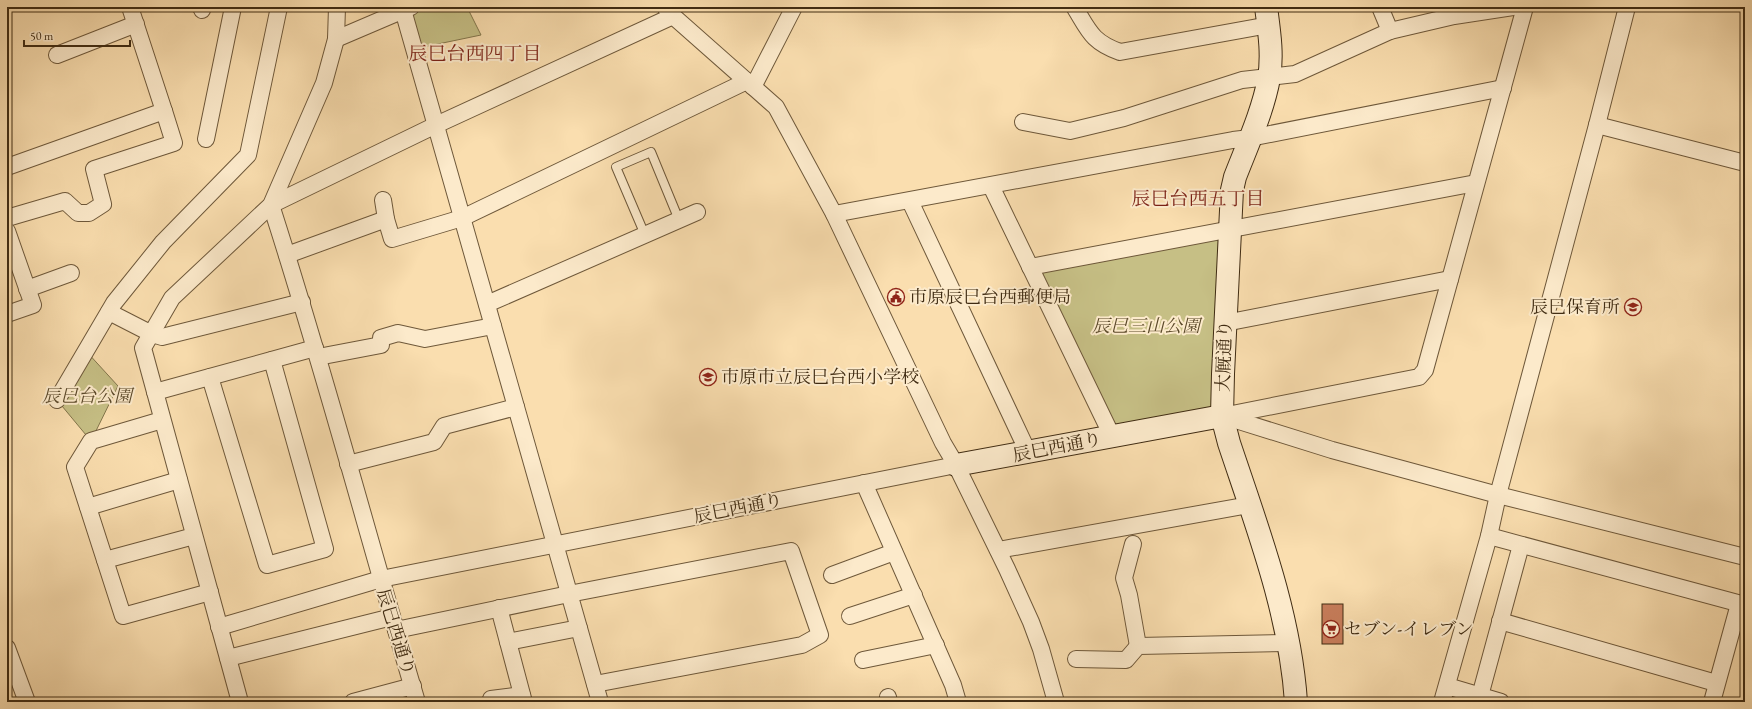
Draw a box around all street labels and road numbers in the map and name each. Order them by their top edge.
street label: 大厩通り [1211,320,1236,392]
street label: 辰巳西通り [1011,427,1103,466]
street label: 辰巳西通り [692,488,784,527]
street label: 辰巳西通り [372,585,421,678]

